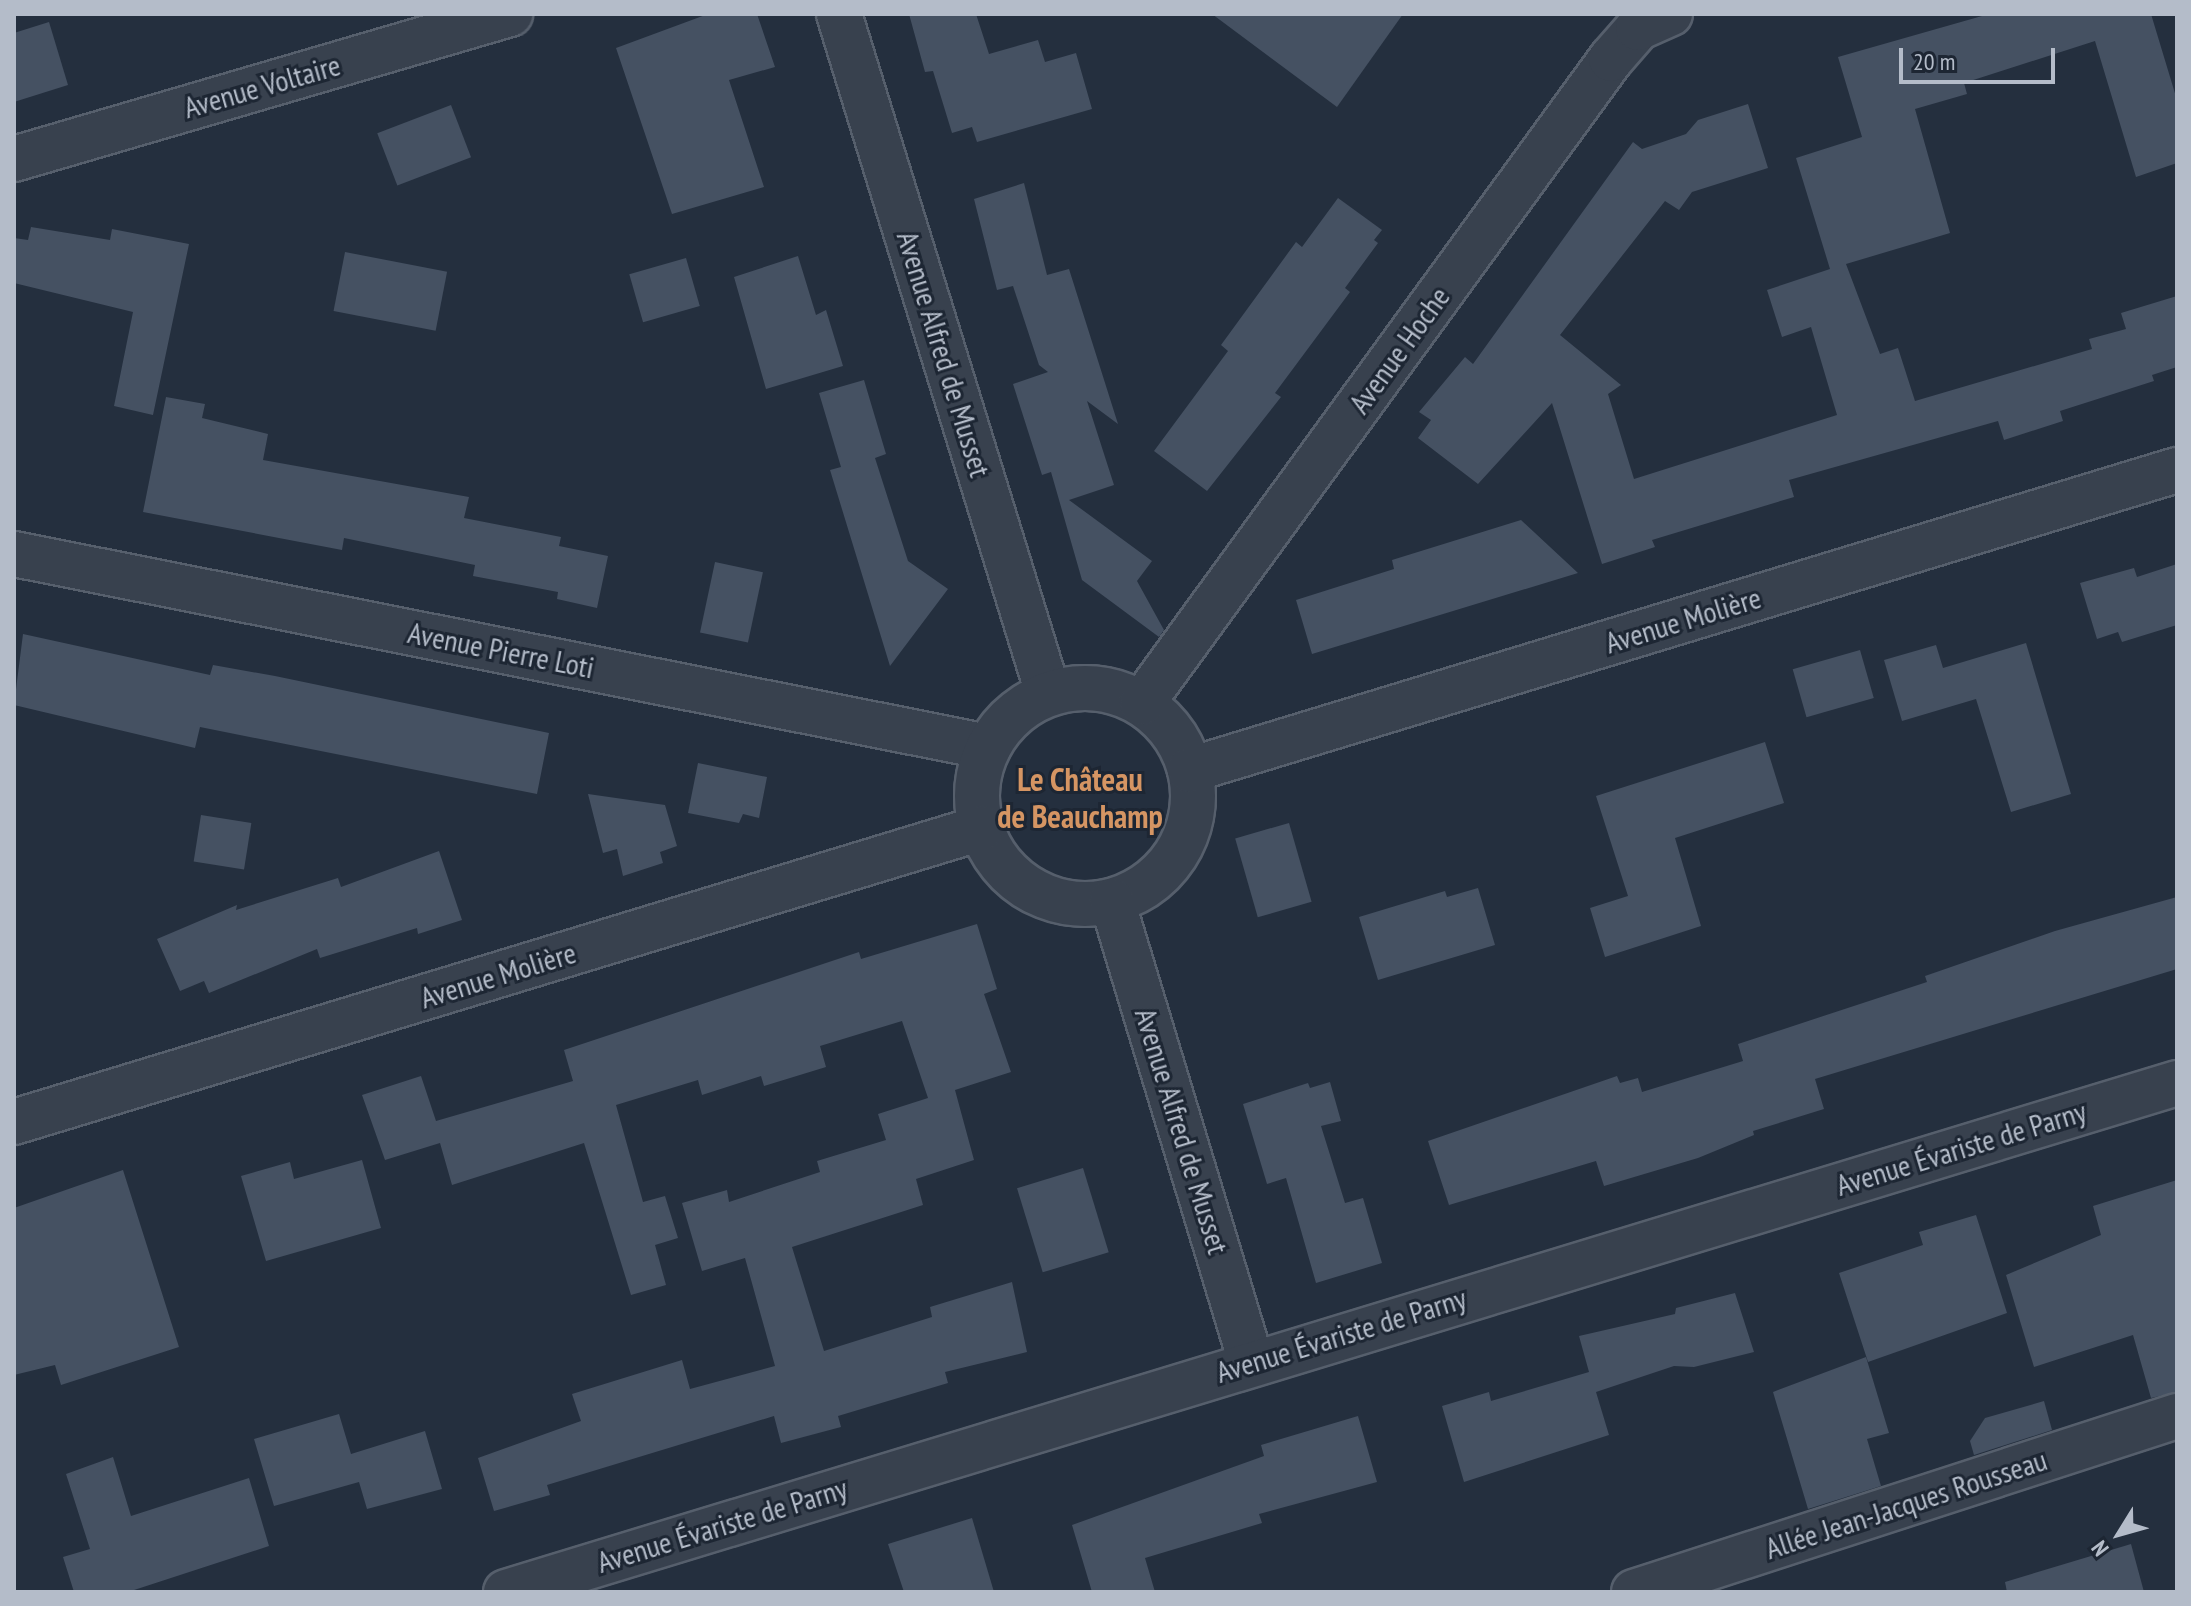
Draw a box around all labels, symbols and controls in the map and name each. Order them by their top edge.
scale bar [1903,32,2059,82]
street label: Avenue Voltaire [179,46,345,126]
text: 20 m [1913,46,1955,77]
street label: Avenue Alfred de Musset [889,226,999,482]
street label: Avenue Hoche [1341,280,1457,420]
street label: Avenue Molière [1601,579,1765,661]
street label: Avenue Pierre Loti [405,614,597,686]
district label: Le Château de Beauchamp [997,761,1163,836]
street label: Avenue Molière [416,934,580,1016]
street label: Avenue Alfred de Musset [1127,1003,1237,1259]
street label: Avenue Évariste de Parny [1832,1093,2090,1203]
street label: Avenue Évariste de Parny [1212,1280,1470,1390]
street label: Allée Jean-Jacques Rousseau [1761,1441,2051,1567]
street label: Avenue Évariste de Parny [593,1470,851,1580]
north arrow [2079,1494,2159,1574]
text: N [2085,1535,2115,1562]

